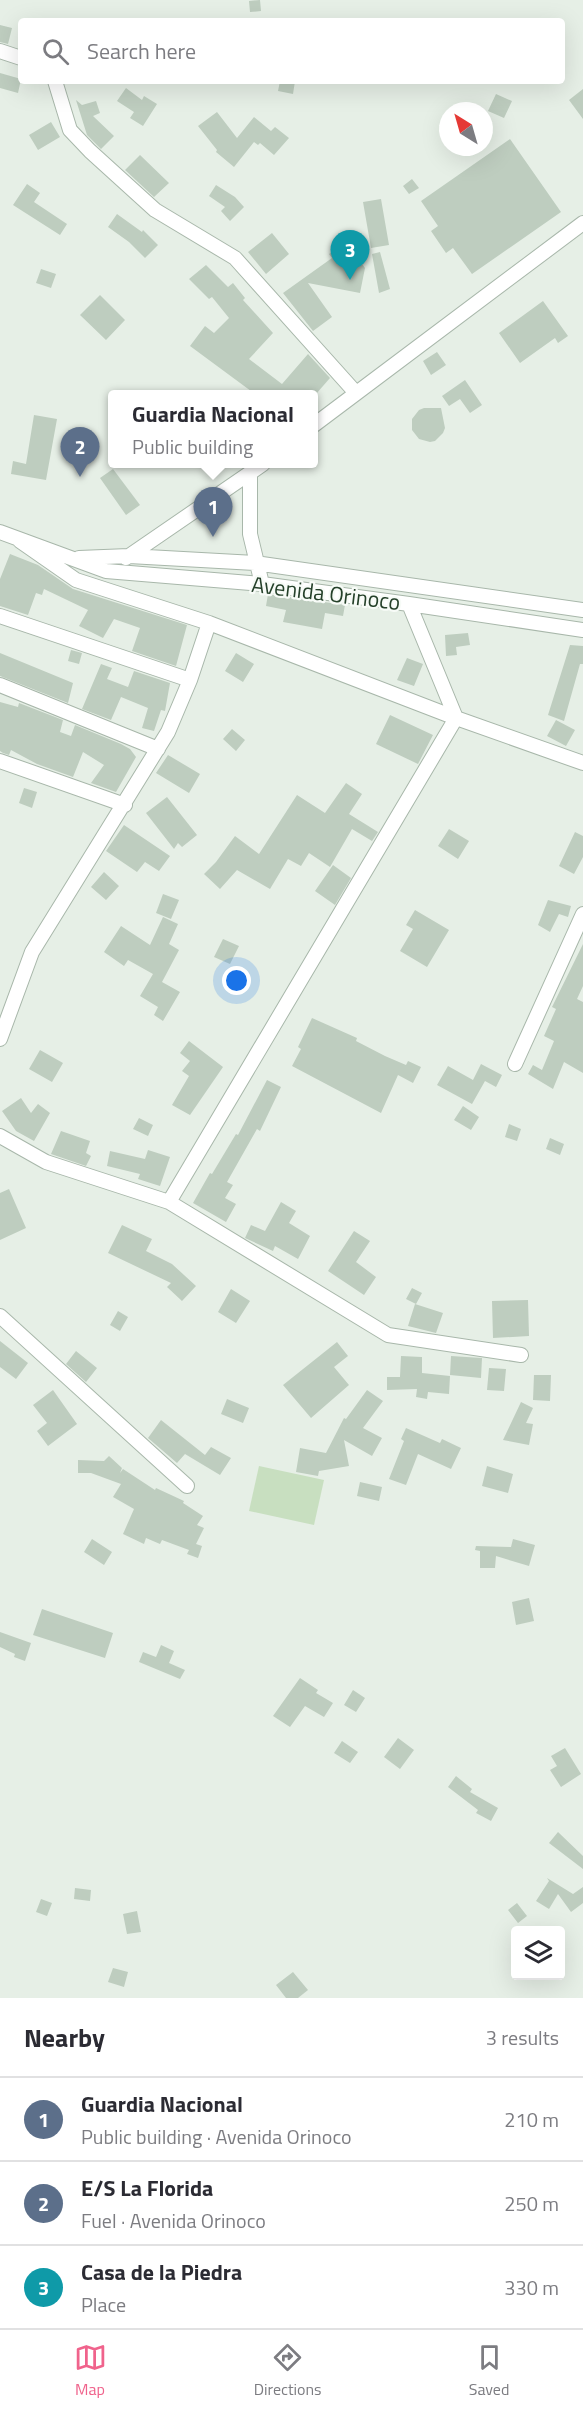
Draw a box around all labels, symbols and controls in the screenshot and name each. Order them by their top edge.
search box [18,18,565,84]
text: Search here [87,34,196,68]
icon: search [39,35,72,68]
north arrow [439,102,493,156]
pin: 3 [330,230,370,280]
popup [108,390,318,468]
text: Guardia Nacional [132,397,294,431]
pin: 2 [60,428,100,477]
text: Public building [132,431,253,462]
pin: 1 [194,488,232,537]
street label: Avenida Orinoco [250,567,402,619]
your location [222,966,251,995]
map controls [511,1926,565,1980]
button: layers [511,1926,565,1980]
text: Nearby [24,2018,105,2057]
text: 3 results [486,2022,559,2053]
text: Guardia Nacional [81,2087,243,2121]
text: 1 [38,2104,49,2135]
text: 210 m [504,2104,559,2135]
text: Public building · Avenida Orinoco [81,2121,352,2152]
text: E/S La Florida [81,2171,213,2205]
text: 2 [38,2188,49,2219]
text: 250 m [504,2188,559,2219]
text: Fuel · Avenida Orinoco [81,2205,266,2236]
text: Casa de la Piedra [81,2255,242,2289]
text: 3 [38,2272,49,2303]
text: 330 m [504,2272,559,2303]
text: Place [81,2289,126,2320]
tab: Map [74,2341,107,2401]
tab: Directions [254,2341,322,2401]
tab: Saved [469,2341,509,2401]

